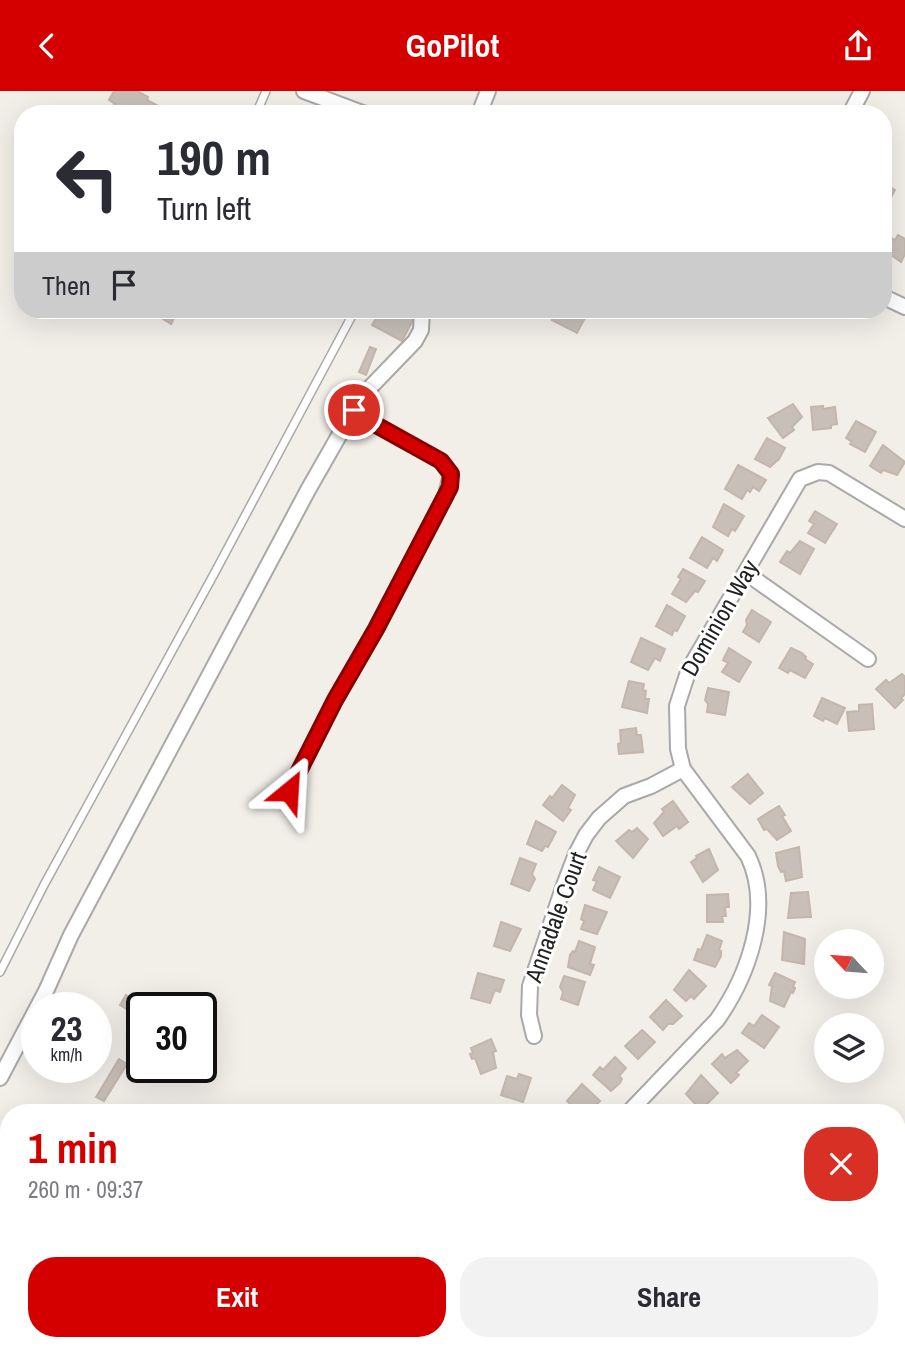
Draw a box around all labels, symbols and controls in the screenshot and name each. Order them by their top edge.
text: GoPilot [406,24,499,67]
icon: back [28,27,66,65]
icon: share [839,27,877,65]
text: 190 m [157,124,271,190]
icon: left [42,133,133,224]
text: Turn left [157,187,251,230]
icon: arrive [105,266,143,304]
text: Then [42,268,91,303]
pin [324,380,384,440]
icon: arrive [335,391,373,429]
street label: Dominion Way [673,553,765,682]
position arrow [252,754,326,828]
street label: Annadale Court [516,846,594,987]
north arrow [814,929,884,999]
map controls [814,929,884,1083]
speed limit sign: 30 [126,992,217,1083]
text: 23 [51,1005,82,1052]
button: layers [814,1013,884,1083]
text: km/h [51,1042,83,1067]
text: 1 min [28,1120,118,1176]
button: close [804,1127,878,1201]
text: 260 m · 09:37 [28,1174,143,1205]
button: Exit [28,1257,446,1337]
button: Share [460,1257,878,1337]

